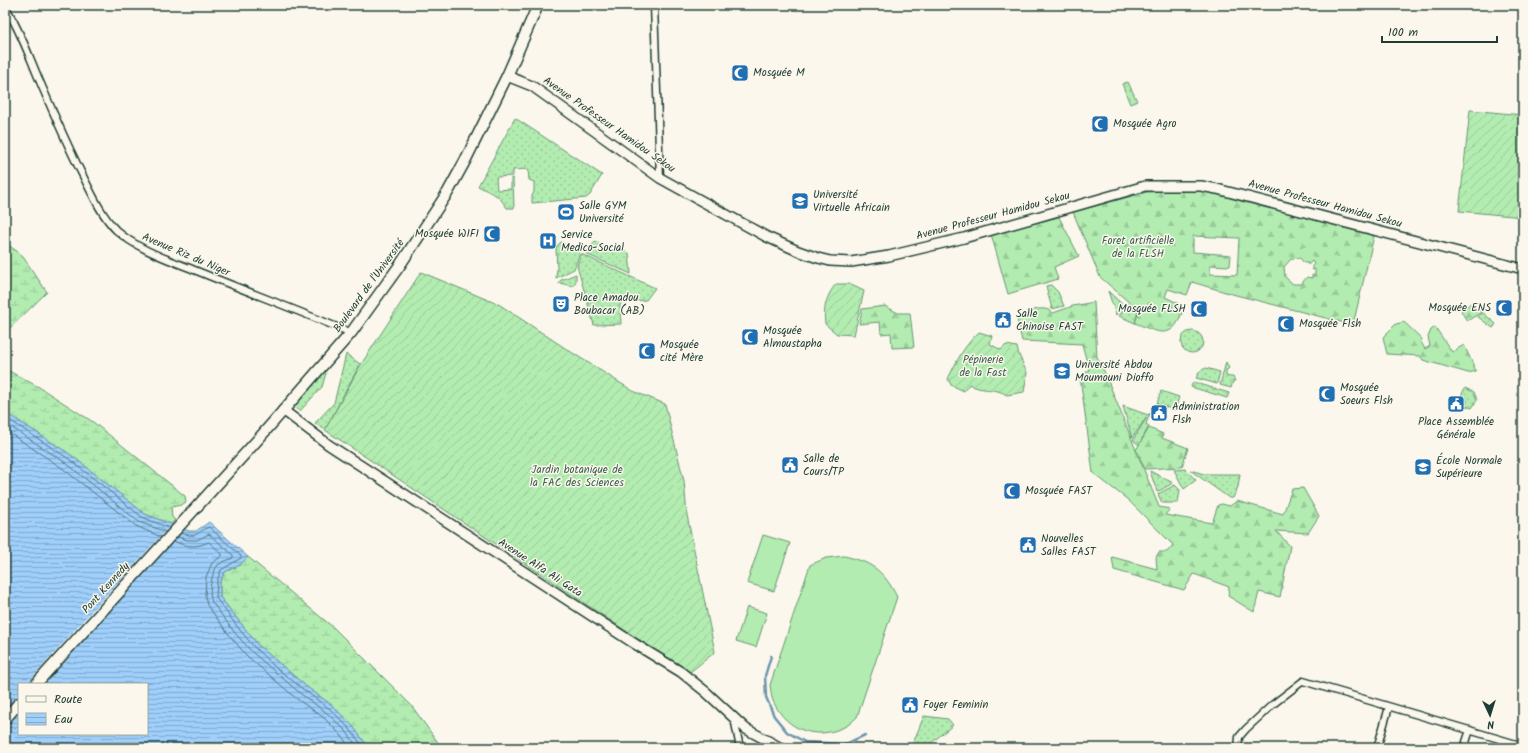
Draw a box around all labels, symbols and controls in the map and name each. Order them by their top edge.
scale bar [1382,18,1497,44]
text: 100 m [1388,23,1419,42]
mosque icon: Mosquée M [730,63,750,83]
place label: Mosquée M [753,64,805,82]
street label: Avenue Professeur Hamidou Sekou [539,72,680,178]
mosque icon: Mosquée Agro [1090,114,1110,134]
place label: Mosquée Agro [1113,115,1177,133]
street label: Avenue Professeur Hamidou Sekou [1246,175,1405,233]
place label: Université Virtuelle Africain [813,186,890,217]
street label: Avenue Professeur Hamidou Sekou [914,187,1073,245]
school or university icon: Université Virtuelle Africain [790,191,810,211]
place label: Salle GYM Université [579,197,627,228]
sports icon: Salle GYM Université [556,202,576,222]
mosque icon: Mosquée WIFI [482,224,502,244]
place label: Mosquée WIFI [415,225,479,243]
place label: Service Medico-Social [561,226,624,257]
street label: Avenue Riz du Niger [139,228,234,282]
hospital icon: Service Medico-Social [538,231,558,251]
park label: Foret artificielle de la FLSH [1102,232,1174,263]
street label: Boulevard de l'Université [329,234,410,337]
place label: Place Amadou Boubacar (AB) [574,289,645,320]
theatre icon: Place Amadou Boubacar (AB) [551,294,571,314]
mosque icon: Mosquée ENS [1494,298,1514,318]
mosque icon: Mosquée FLSH [1189,299,1209,319]
place label: Mosquée ENS [1428,299,1491,317]
place label: Mosquée FLSH [1118,300,1186,318]
place label: Salle Chinoise FAST [1016,305,1084,336]
public building icon: Salle Chinoise FAST [993,310,1013,330]
mosque icon: Mosquée Flsh [1276,314,1296,334]
place label: Mosquée Flsh [1299,315,1361,333]
place label: Mosquée Almoustapha [763,322,822,353]
mosque icon: Mosquée Almoustapha [740,327,760,347]
place label: Mosquée cité Mère [660,336,703,367]
mosque icon: Mosquée cité Mère [637,341,657,361]
park label: Pépinerie de la Fast [960,351,1007,382]
place label: Université Abdou Moumouni Dioffo [1075,356,1154,387]
school or university icon: Université Abdou Moumouni Dioffo [1052,361,1072,381]
place label: Mosquée Soeurs Flsh [1340,379,1393,410]
mosque icon: Mosquée Soeurs Flsh [1317,384,1337,404]
public building icon: Place Assemblée Générale [1446,394,1466,414]
place label: Administration Flsh [1172,398,1240,429]
public building icon: Administration Flsh [1149,403,1169,423]
place label: Place Assemblée Générale [1418,413,1494,444]
place label: Salle de Cours/TP [803,450,845,481]
place label: École Normale Supérieure [1436,452,1502,483]
public building icon: Salle de Cours/TP [780,455,800,475]
school or university icon: École Normale Supérieure [1413,457,1433,477]
park label: Jardin botanique de la FAC des Sciences [530,461,624,492]
mosque icon: Mosquée FAST [1002,481,1022,501]
place label: Mosquée FAST [1025,482,1093,500]
place label: Nouvelles Salles FAST [1041,530,1097,561]
street label: Avenue Alfa Ali Gata [494,534,586,602]
public building icon: Nouvelles Salles FAST [1018,535,1038,555]
street label: Pont Kennedy [78,557,135,618]
legend [18,683,148,735]
text: Route [54,690,83,709]
public building icon: Foyer Feminin [900,695,920,715]
north arrow [1470,695,1510,735]
place label: Foyer Feminin [923,696,988,714]
text: Eau [54,710,73,729]
text: N [1486,715,1495,733]

